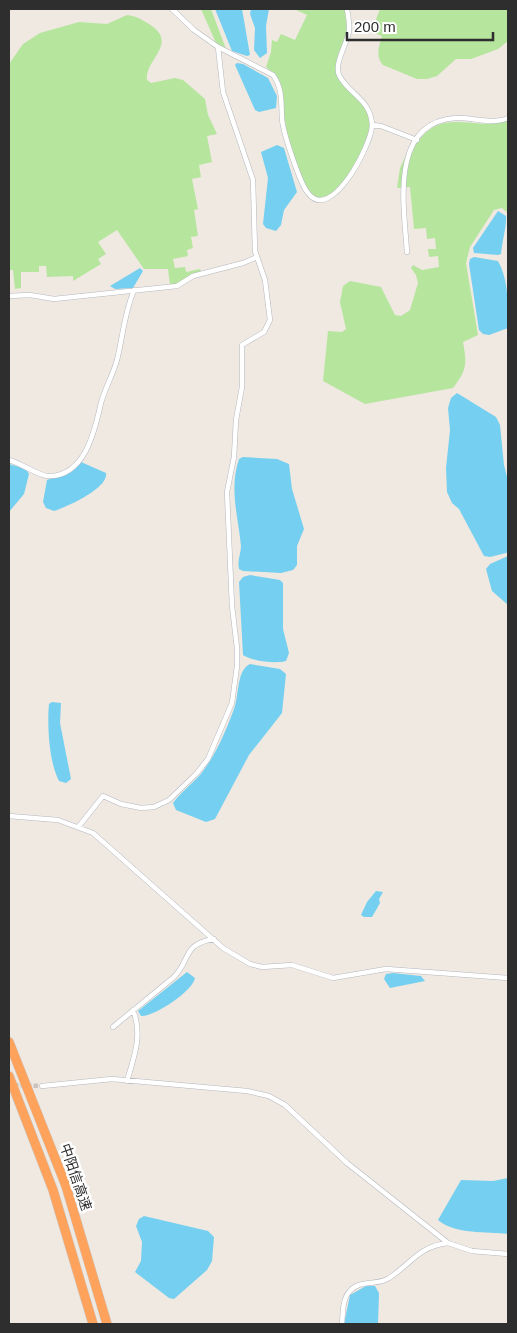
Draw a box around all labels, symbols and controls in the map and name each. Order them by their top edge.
scale bar [347,10,493,42]
text: 200 m [354,18,396,35]
street label: 中阳信高速 [57,1141,95,1213]

